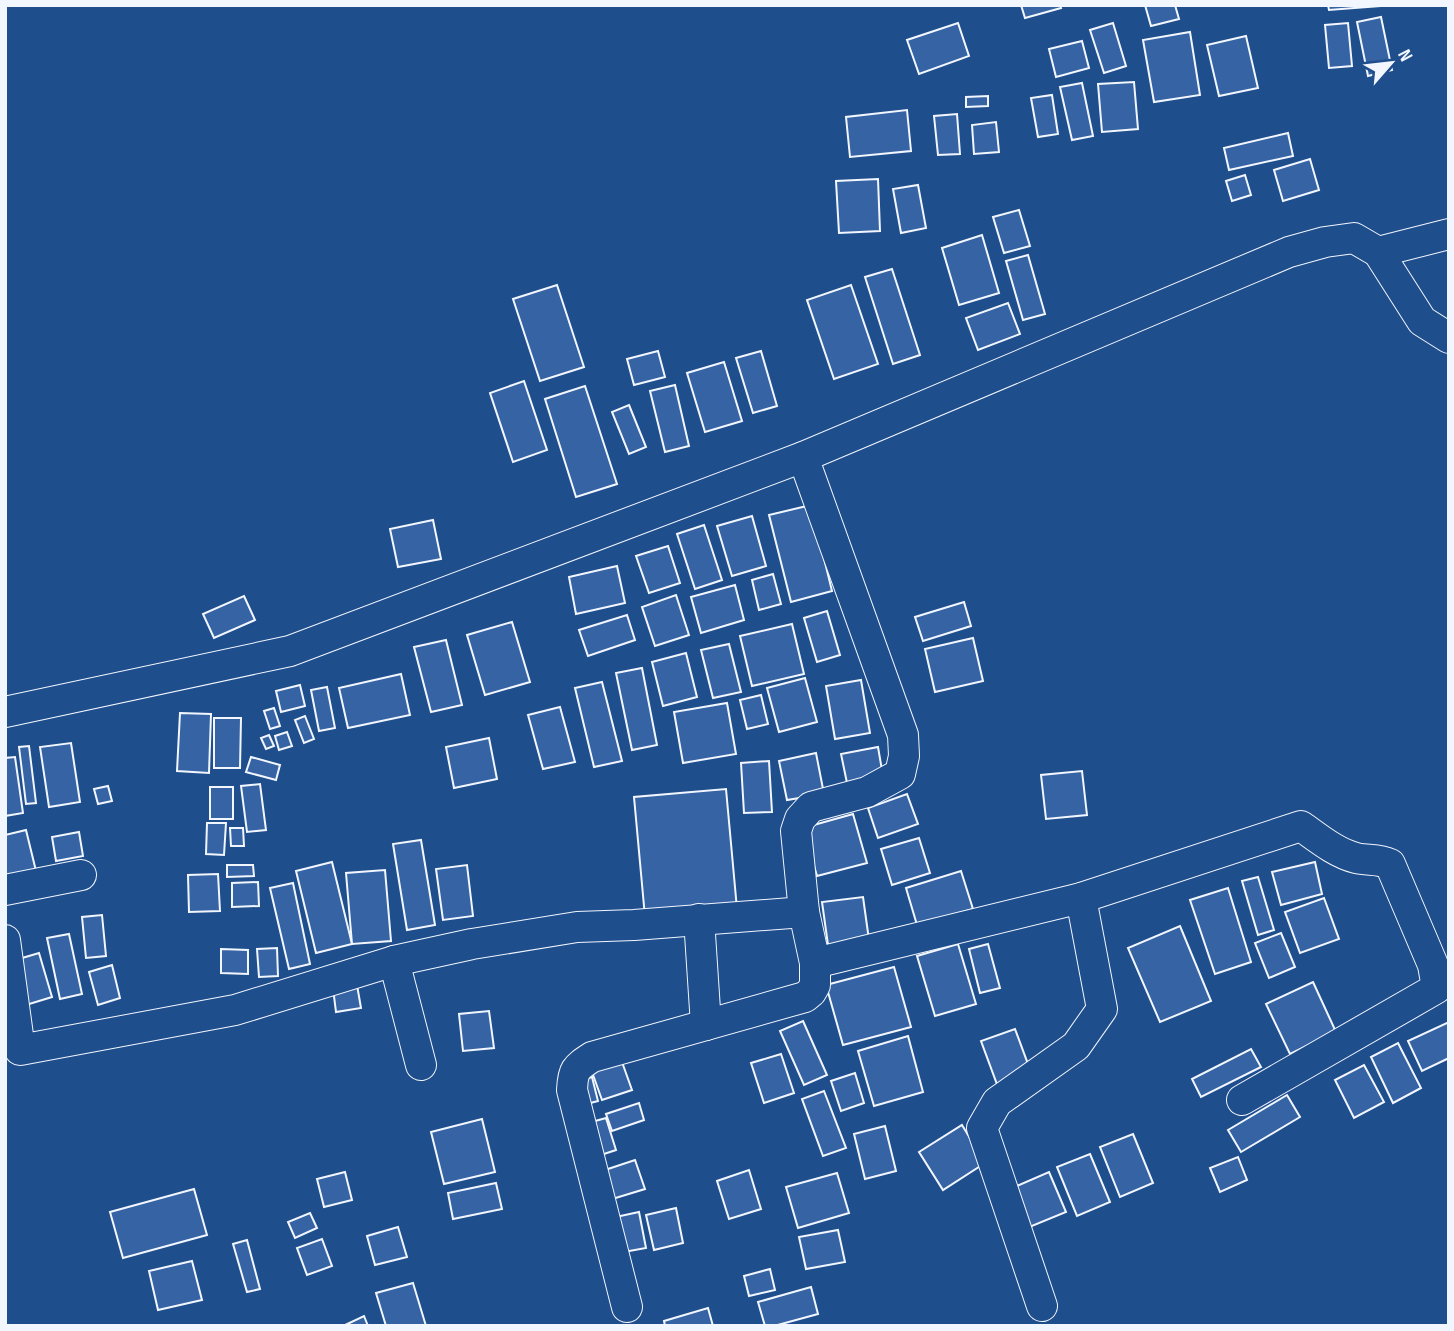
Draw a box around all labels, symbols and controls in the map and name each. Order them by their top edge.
north arrow [1356,28,1426,98]
text: N [1392,46,1417,66]

